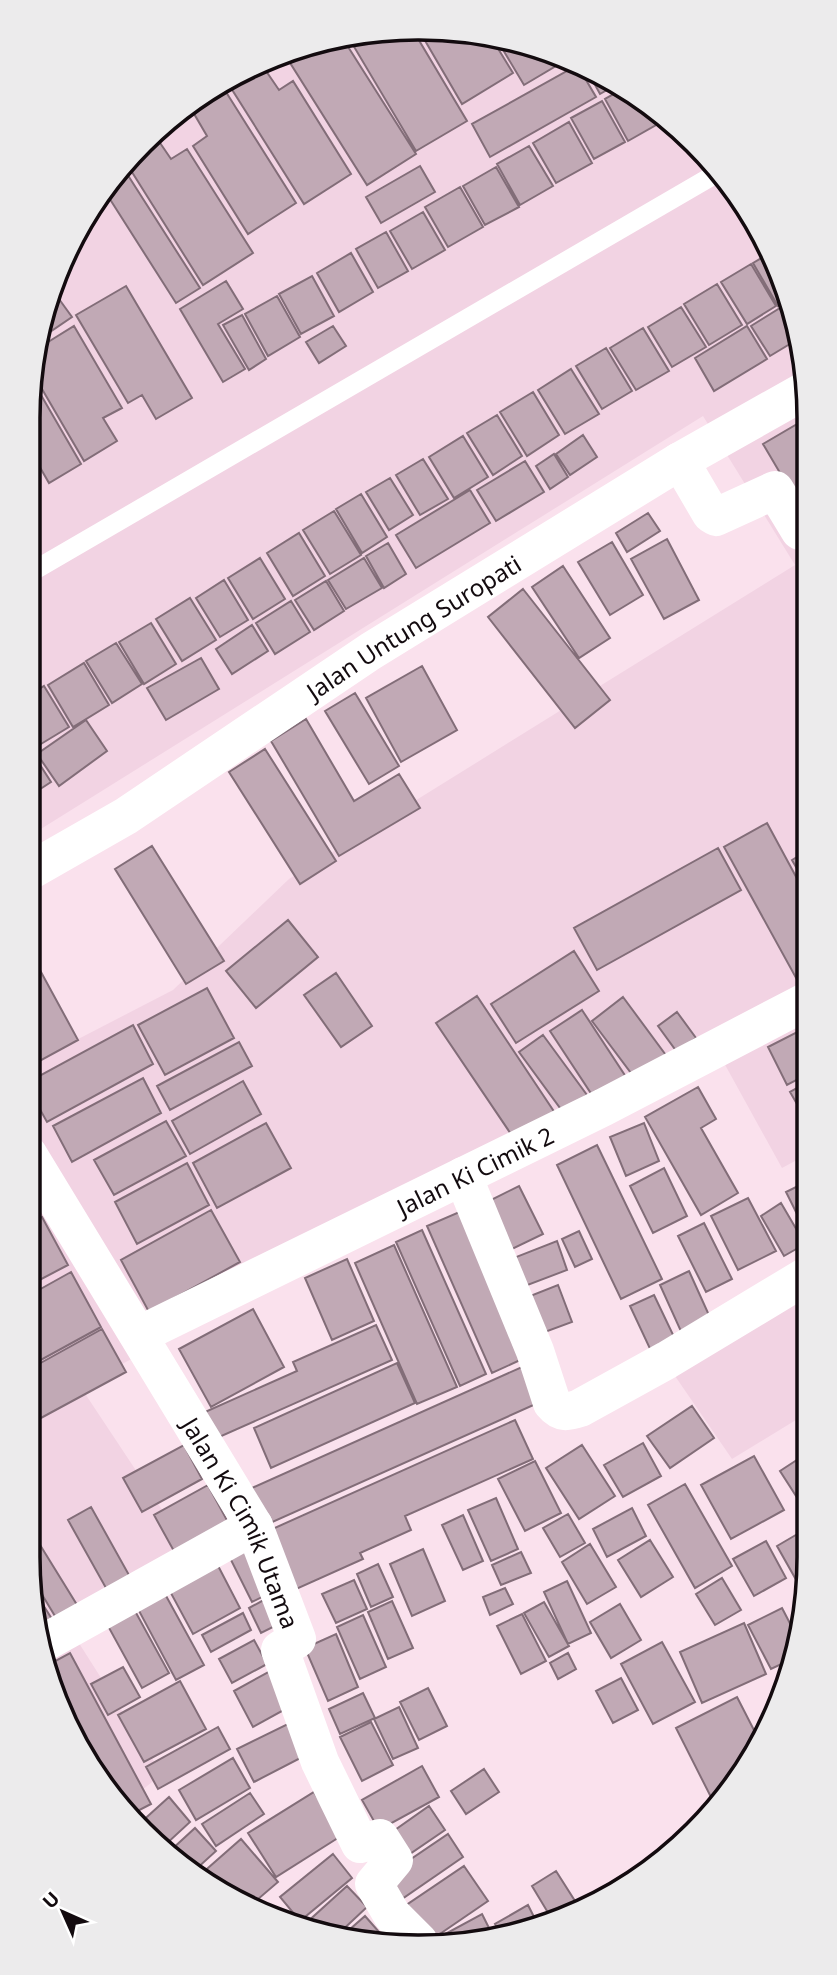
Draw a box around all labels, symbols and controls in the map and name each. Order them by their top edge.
street label: Jalan Untung Suropati [298,547,527,708]
street label: Jalan Ki Cimik 2 [389,1118,559,1224]
street label: Jalan Ki Cimik Utama [174,1409,308,1633]
north arrow [28,1877,98,1947]
text: U [37,1886,65,1914]

